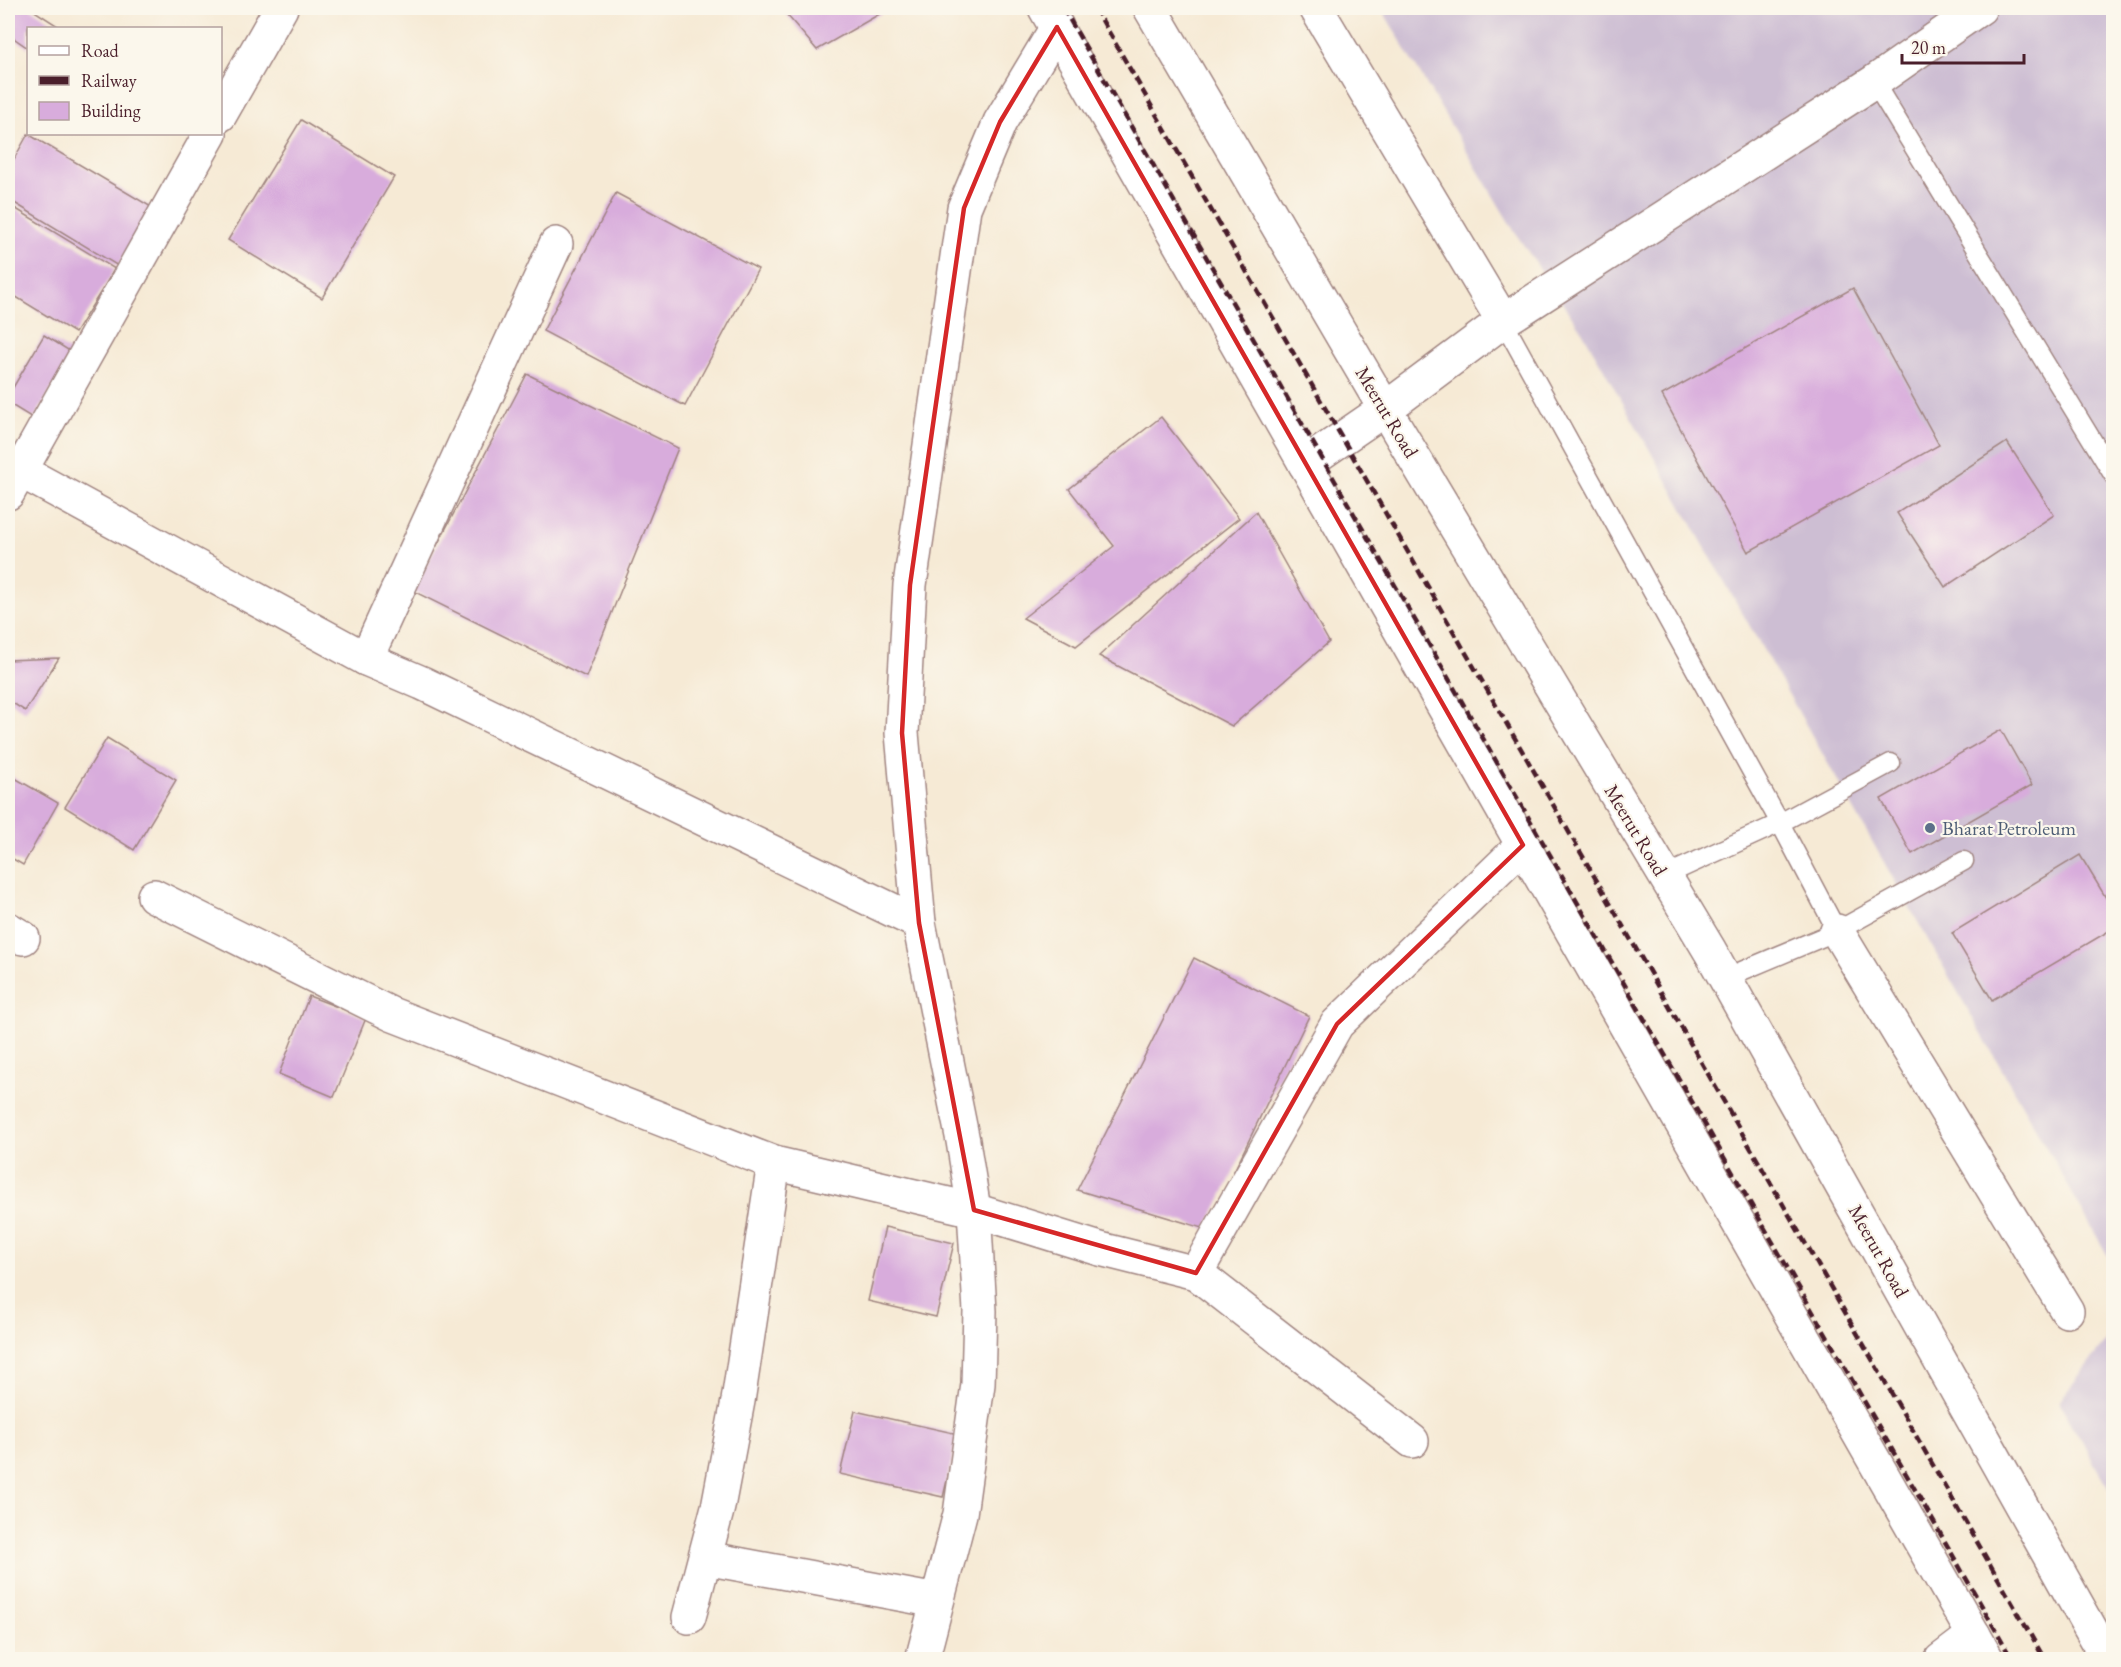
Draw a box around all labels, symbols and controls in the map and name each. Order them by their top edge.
legend [27,27,222,135]
scale bar [1902,27,2024,65]
text: 20 m [1911,36,1946,59]
text: Road [81,39,120,62]
text: Railway [81,69,137,92]
text: Building [81,99,141,122]
street label: Meerut Road [1349,361,1425,463]
street label: Meerut Road [1598,779,1674,881]
place label: Bharat Petroleum [1942,815,2077,841]
marker: Bharat Petroleum [1923,821,1937,835]
street label: Meerut Road [1843,1200,1916,1303]

